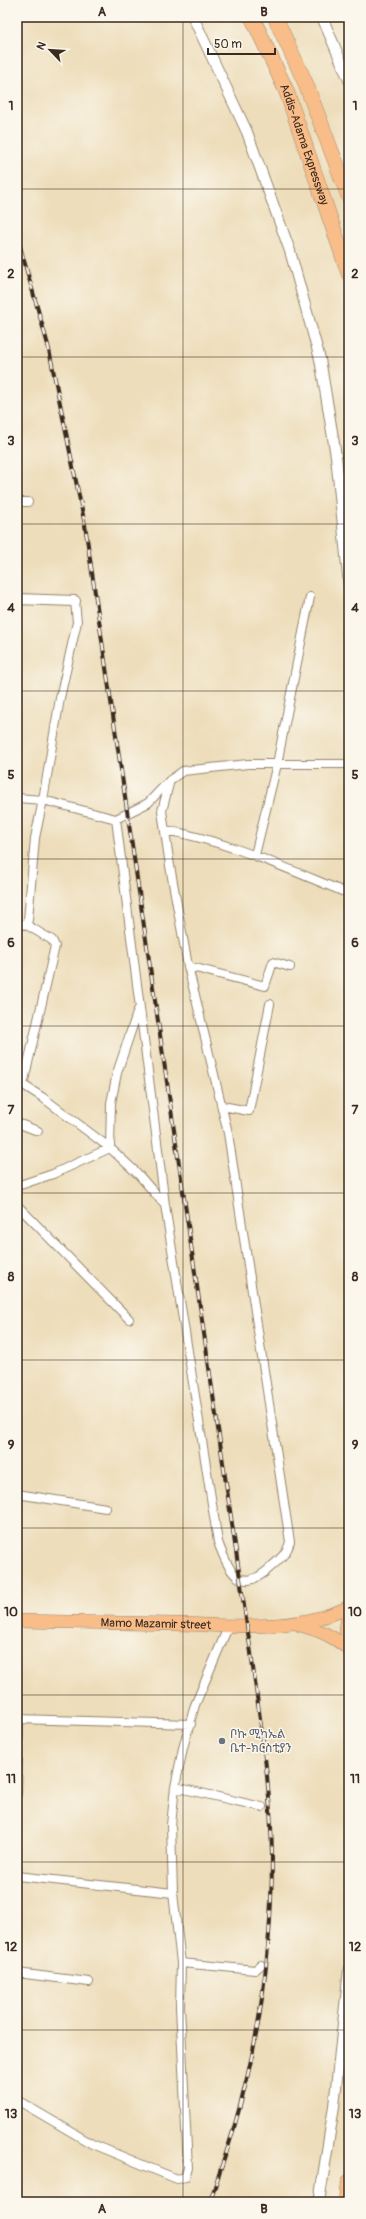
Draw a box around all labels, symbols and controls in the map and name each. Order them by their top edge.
text: A [98,4,107,20]
text: B [260,4,268,20]
north arrow [30,30,70,70]
scale bar [208,30,275,56]
text: 50 m [214,37,242,52]
text: N [34,39,49,52]
street label: Addis-Adama Expressway [277,81,332,207]
text: 1 [8,98,14,114]
text: 1 [352,98,358,114]
text: 2 [7,266,15,282]
text: 2 [351,266,359,282]
text: 3 [7,433,15,449]
text: 3 [351,433,359,449]
text: 4 [7,600,15,616]
text: 4 [351,600,359,616]
text: 5 [7,767,15,783]
text: 5 [351,767,359,783]
text: 6 [7,935,15,951]
text: 6 [351,935,359,951]
text: 7 [8,1102,15,1118]
text: 7 [352,1102,359,1118]
text: 8 [8,1269,15,1285]
text: 8 [352,1269,359,1285]
text: 9 [8,1437,15,1453]
text: 9 [352,1437,359,1453]
text: 10 [4,1604,18,1620]
text: 10 [348,1604,362,1620]
street label: Mamo Mazamir street [101,1615,212,1633]
place label: ቦኩ ሚካኤል ቤተ-ክርስቲያን [230,1727,291,1756]
marker: ቦኩ ሚካኤል ቤተ-ክርስቲያን [217,1736,227,1746]
text: 11 [6,1771,16,1787]
text: 11 [350,1771,360,1787]
text: 12 [5,1939,17,1955]
text: 12 [349,1939,361,1955]
text: 13 [5,2106,17,2122]
text: 13 [349,2106,361,2122]
text: A [98,2201,107,2217]
text: B [260,2201,268,2217]

